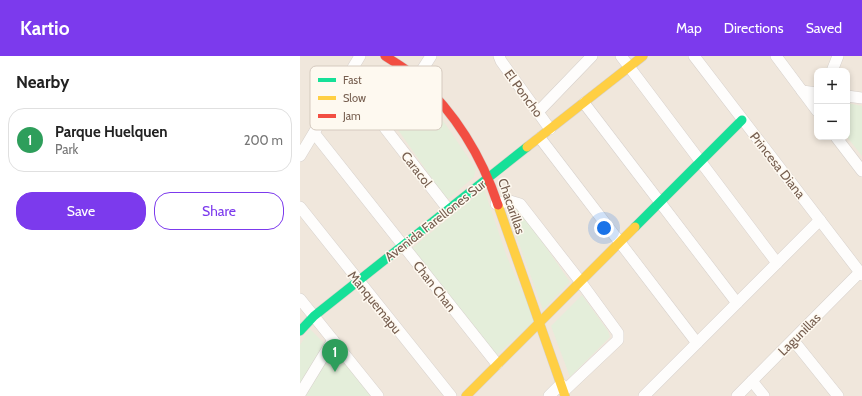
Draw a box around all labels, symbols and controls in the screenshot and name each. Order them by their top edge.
text: Kartio [20,17,69,40]
text: Map [676,19,702,37]
text: Directions [724,19,784,37]
text: Saved [806,19,842,37]
legend [310,66,442,130]
street label: El Poncho [501,66,547,120]
map controls [814,68,850,140]
button: + [814,68,850,104]
text: Nearby [16,72,69,92]
text: Fast [343,73,362,87]
text: Slow [343,91,366,105]
button: − [814,104,850,140]
text: Jam [342,109,361,123]
text: Parque Huelquen [55,123,168,141]
street label: Princesa Diana [747,128,810,202]
text: 1 [28,132,32,148]
text: 200 m [244,132,283,148]
text: Park [55,141,78,157]
street label: Caracol [398,148,436,190]
street label: Avenida Farellones Sur [381,175,489,264]
street label: Chacarillas [495,176,529,237]
button: Save [16,192,146,230]
button: Share [154,192,284,230]
your location [594,218,614,238]
street label: Chan Chan [410,257,460,315]
street label: Manquemapu [345,267,405,337]
street label: Lagunillas [774,309,824,359]
pin: 1 [322,339,348,372]

